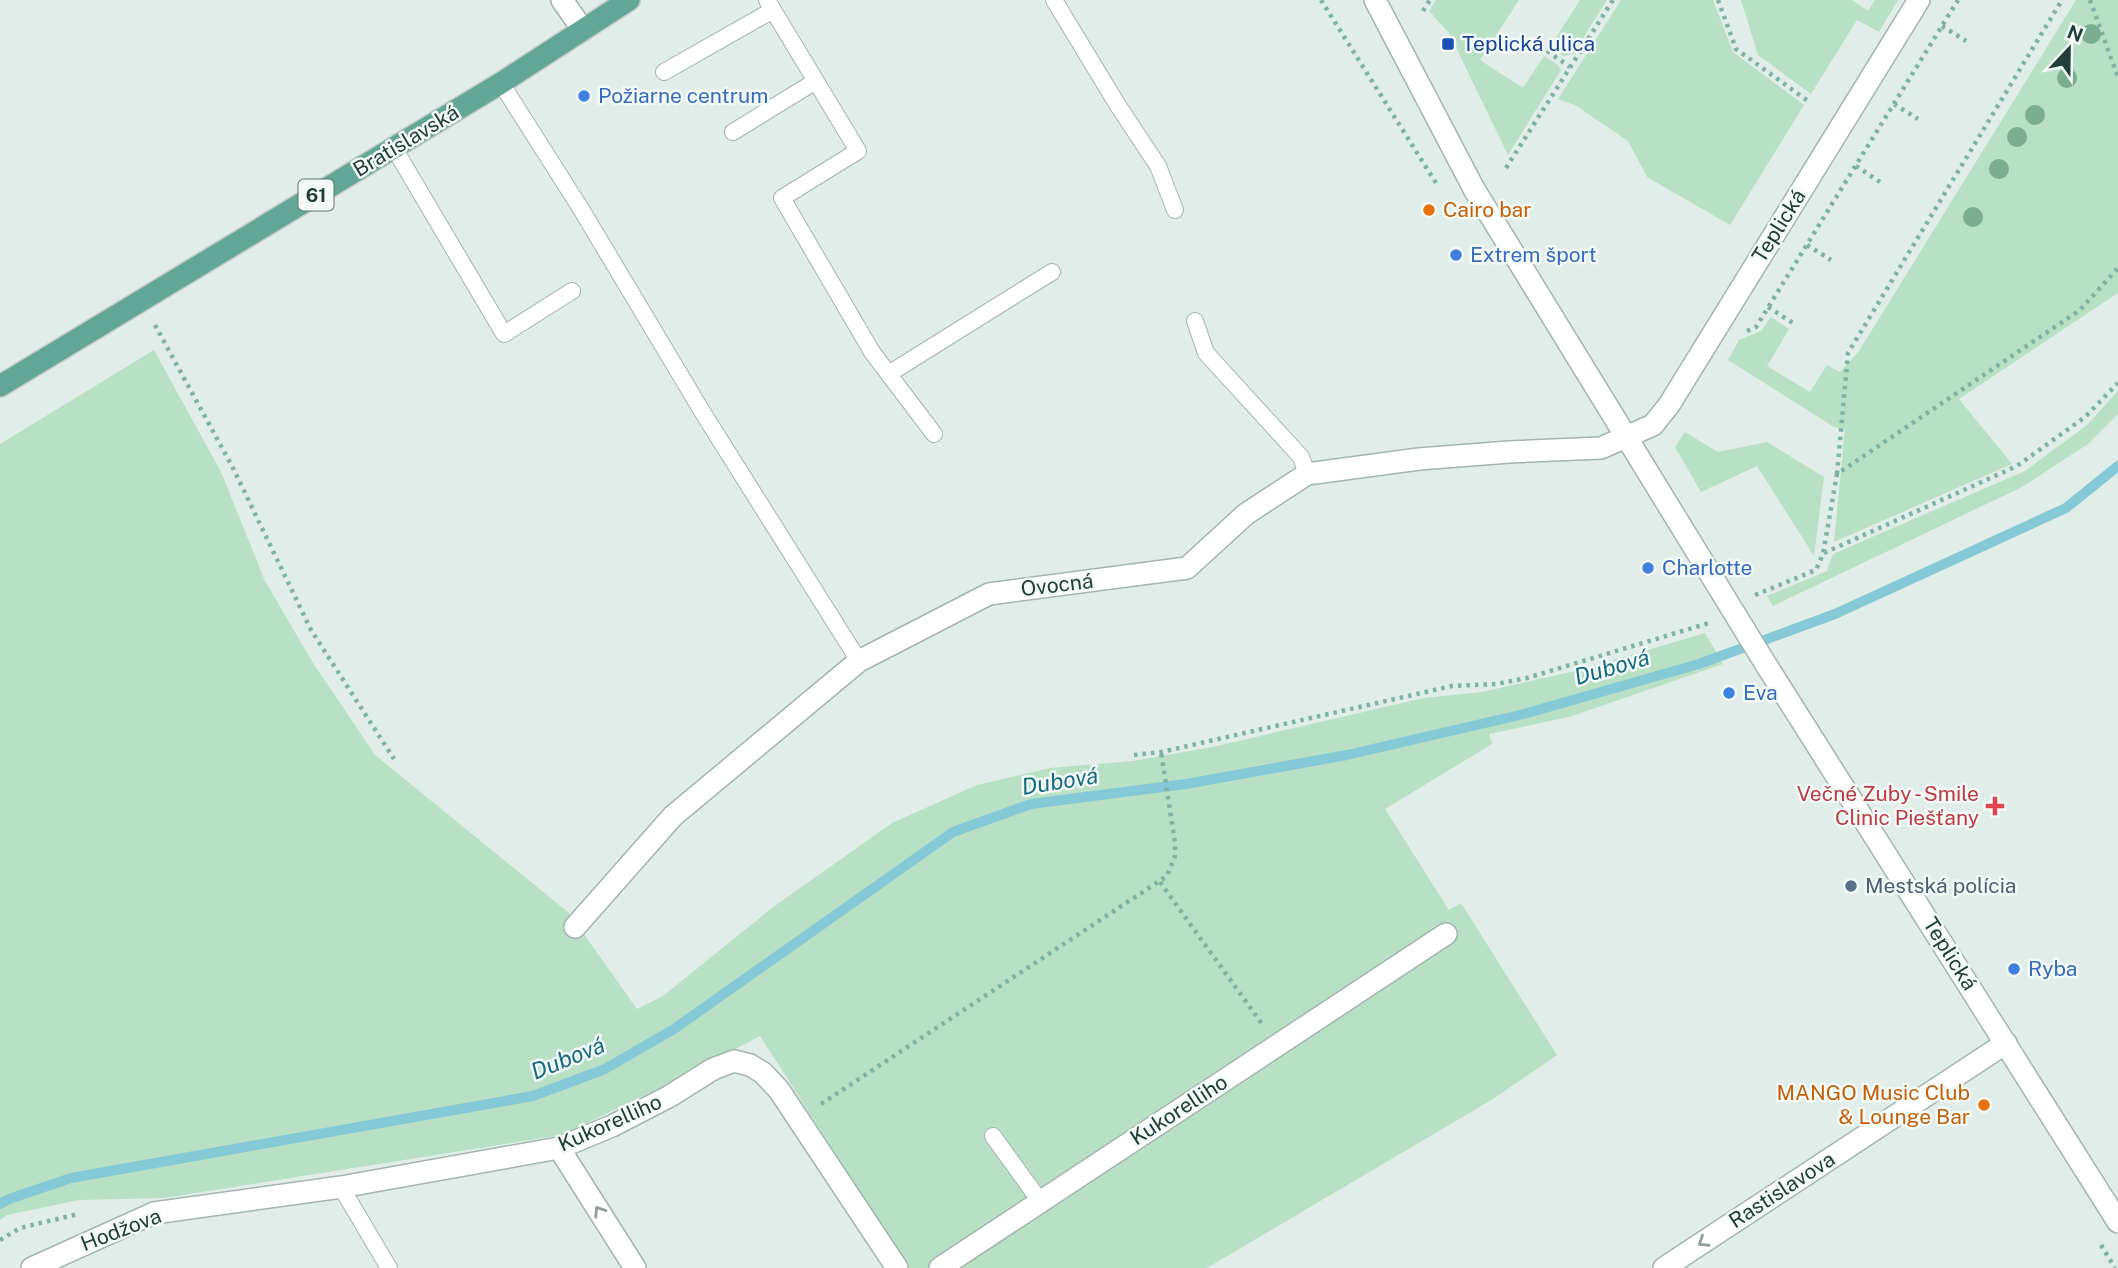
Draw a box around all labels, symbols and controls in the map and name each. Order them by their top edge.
north arrow [2034,14,2104,84]
text: N [2064,20,2086,46]
place label: Teplická ulica [1462,31,1595,56]
marker: Teplická ulica [1440,36,1456,52]
place label: Požiarne centrum [598,83,768,108]
marker: Požiarne centrum [576,88,592,104]
street label: Bratislavská [348,99,463,182]
road number: 61 [298,180,334,210]
street label: Teplická [1746,185,1811,267]
place label: Cairo bar [1443,197,1531,222]
marker: Cairo bar [1421,202,1437,218]
place label: Extrem šport [1470,242,1597,267]
marker: Extrem šport [1448,247,1464,263]
place label: Charlotte [1662,555,1753,580]
marker: Charlotte [1640,560,1656,576]
street label: Ovocná [1019,568,1095,601]
water label: Dubová [1571,643,1653,690]
place label: Eva [1743,680,1778,705]
marker: Eva [1721,685,1737,701]
water label: Dubová [1020,761,1100,800]
place label: Večné Zuby - Smile Clinic Piešťany [1797,781,1979,830]
marker: Večné Zuby - Smile Clinic Piešťany [1985,796,2005,816]
place label: Mestská polícia [1865,873,2016,898]
marker: Mestská polícia [1843,878,1859,894]
street label: Teplická [1918,913,1983,995]
place label: Ryba [2028,956,2077,981]
marker: Ryba [2006,961,2022,977]
water label: Dubová [527,1031,609,1085]
street label: Kukorelliho [1125,1069,1232,1150]
place label: MANGO Music Club & Lounge Bar [1776,1080,1970,1129]
street label: Kukorelliho [554,1089,665,1156]
marker: MANGO Music Club & Lounge Bar [1976,1097,1992,1113]
street label: Rastislavova [1724,1146,1839,1233]
street label: Hodžova [77,1203,165,1256]
one-way arrow [594,1205,607,1218]
one-way arrow [1698,1234,1711,1247]

